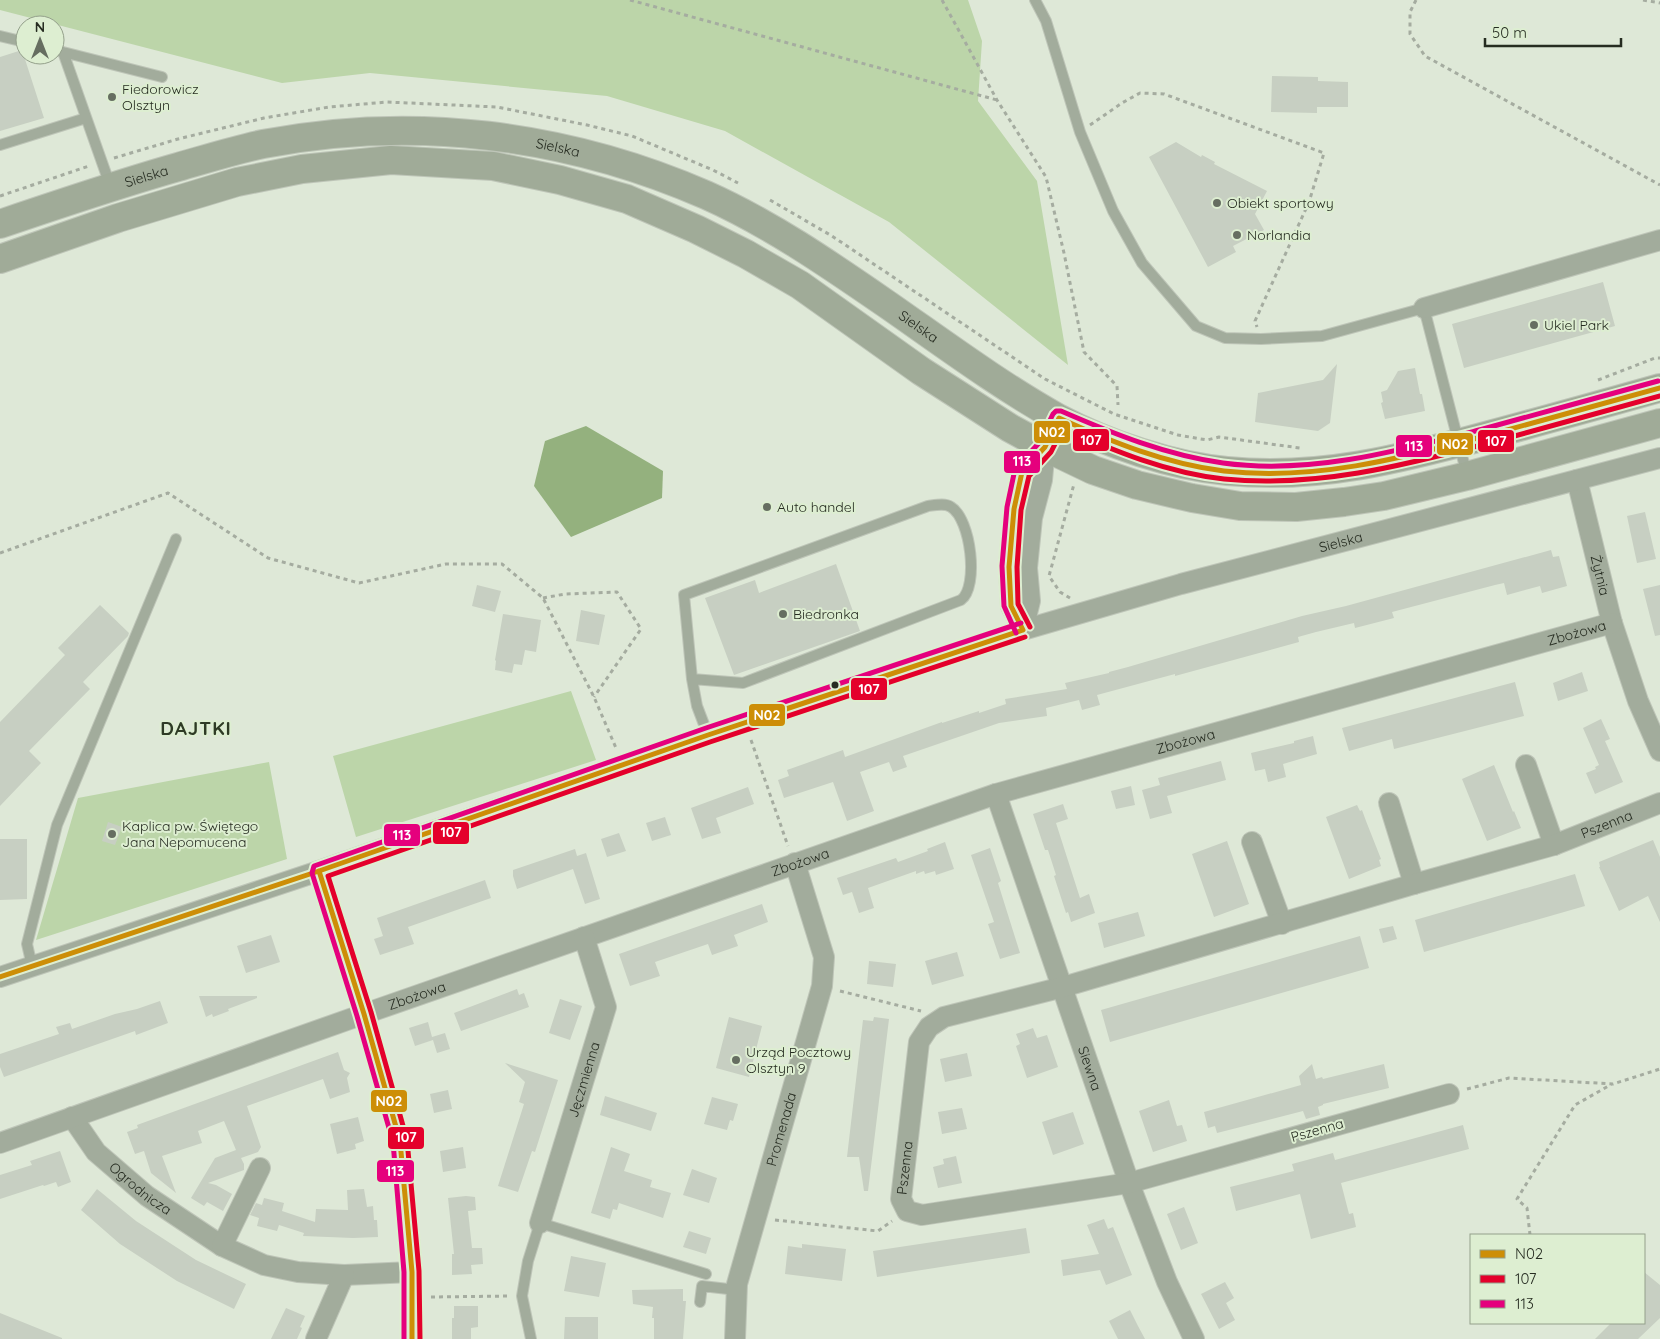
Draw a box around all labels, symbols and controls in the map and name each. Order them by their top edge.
north arrow [15,15,65,65]
scale bar [1485,15,1621,47]
text: N [35,18,45,36]
text: 50 m [1492,23,1527,42]
place label: Fiedorowicz Olsztyn [122,80,199,114]
marker: Fiedorowicz Olsztyn [106,91,118,103]
street label: Sielska [534,134,582,161]
street label: Sielska [122,161,170,191]
place label: Obiekt sportowy [1227,194,1334,212]
marker: Obiekt sportowy [1211,197,1223,209]
place label: Norlandia [1247,226,1311,244]
marker: Norlandia [1231,229,1243,241]
street label: Sielska [895,306,942,347]
place label: Ukiel Park [1544,316,1609,334]
marker: Ukiel Park [1528,319,1540,331]
line badge: N02 [1033,420,1071,444]
text: N02 [1039,423,1065,441]
line badge: 107 [1072,428,1110,452]
line badge: 107 [1477,429,1515,453]
text: 107 [1080,431,1102,449]
line badge: N02 [1436,432,1474,456]
text: 107 [1485,432,1507,450]
line badge: 113 [1395,434,1433,458]
text: N02 [1442,435,1468,453]
text: 113 [1405,437,1423,455]
line badge: 113 [1003,450,1041,474]
text: 113 [1013,452,1031,470]
place label: Auto handel [777,498,855,516]
marker: Auto handel [761,501,773,513]
street label: Sielska [1317,528,1365,556]
street label: Żytnia [1587,553,1614,597]
place label: Biedronka [793,605,859,623]
marker: Biedronka [777,608,789,620]
street label: Zbożowa [1545,616,1608,650]
line badge: 107 [850,677,888,701]
unlabelled marker [830,680,840,690]
text: 107 [858,680,880,698]
line badge: N02 [748,703,786,727]
text: N02 [754,706,780,724]
district label: DAJTKI [160,716,232,740]
street label: Zbożowa [1154,725,1217,758]
street label: Pszenna [1578,806,1635,843]
place label: Kaplica pw. Świętego Jana Nepomucena [122,817,258,851]
line badge: 107 [432,821,470,845]
line badge: 113 [383,823,421,847]
text: 107 [440,823,462,841]
text: 113 [393,826,411,844]
marker: Kaplica pw. Świętego Jana Nepomucena [106,828,118,840]
street label: Zbożowa [769,844,832,881]
street label: Zbożowa [385,977,448,1014]
street label: Jęczmienna [564,1039,604,1120]
place label: Urząd Pocztowy Olsztyn 9 [746,1043,851,1077]
street label: Siewna [1074,1044,1106,1093]
marker: Urząd Pocztowy Olsztyn 9 [730,1054,742,1066]
line badge: N02 [370,1089,408,1113]
street label: Promenada [762,1090,800,1168]
text: N02 [376,1092,402,1110]
street label: Pszenna [1289,1114,1345,1146]
line badge: 107 [387,1126,425,1150]
text: 107 [395,1128,417,1146]
street label: Pszenna [893,1140,917,1196]
street label: Ogrodnicza [105,1158,175,1219]
line badge: 113 [376,1159,415,1183]
text: 113 [386,1162,404,1180]
legend [1470,1234,1645,1324]
text: N02 [1515,1244,1543,1263]
text: 107 [1515,1269,1537,1288]
text: 113 [1515,1294,1534,1313]

